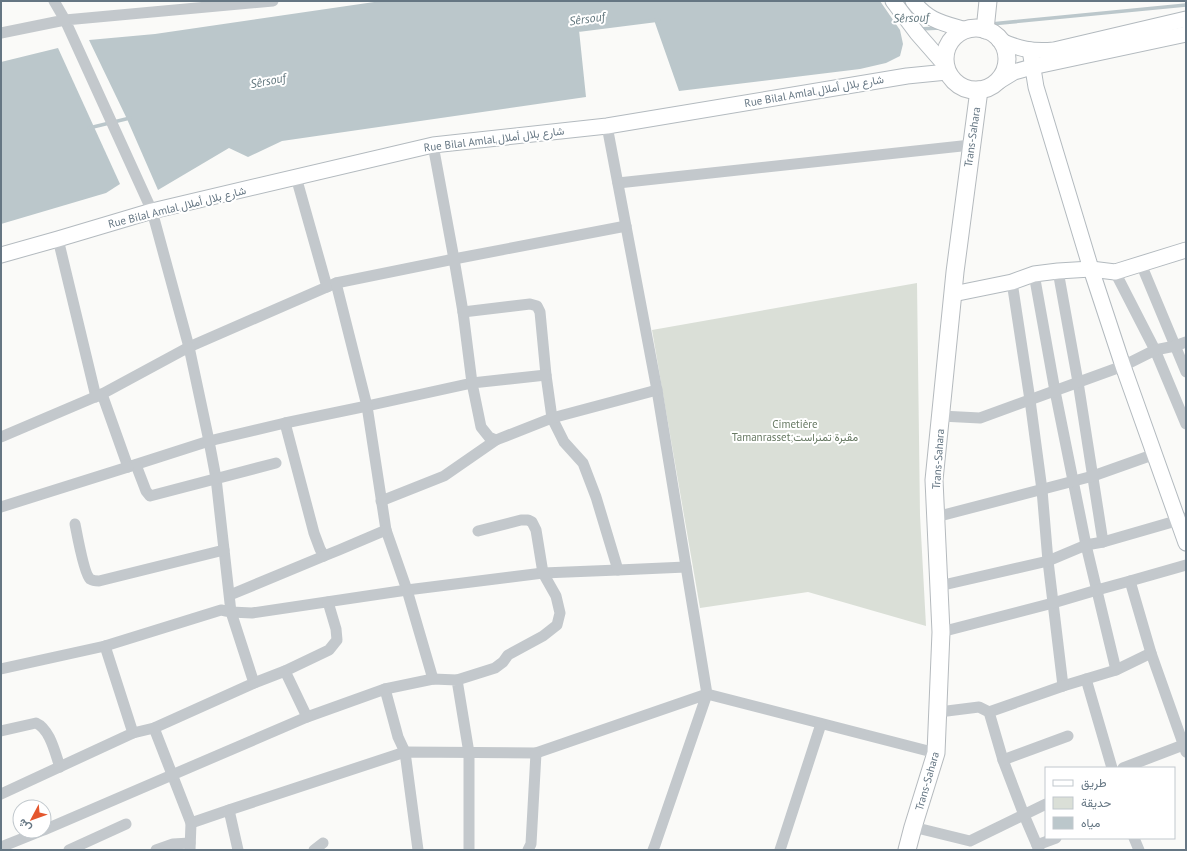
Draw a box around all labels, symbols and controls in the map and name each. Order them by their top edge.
water label: Sêrsouf [568,8,608,28]
water label: Sêrsouf [893,9,932,26]
water label: Sêrsouf [249,69,289,91]
street label: Rue Bilal Amlal,شارع بلال أملال [743,72,885,111]
street label: Trans-Sahara [961,106,983,168]
street label: Rue Bilal Amlal,شارع بلال أملال [423,123,565,156]
street label: Rue Bilal Amlal,شارع بلال أملال [107,183,248,232]
park label: Cimetière Tamanrasset;مقبرة تمنراست [732,417,858,444]
street label: Trans-Sahara [929,428,947,490]
street label: Trans-Sahara [912,750,942,812]
legend [1045,767,1175,839]
text: طريق [1081,775,1107,791]
text: حديقة [1081,795,1111,810]
north arrow [12,799,52,839]
text: مياه [1081,815,1100,830]
text: ش [15,816,34,835]

